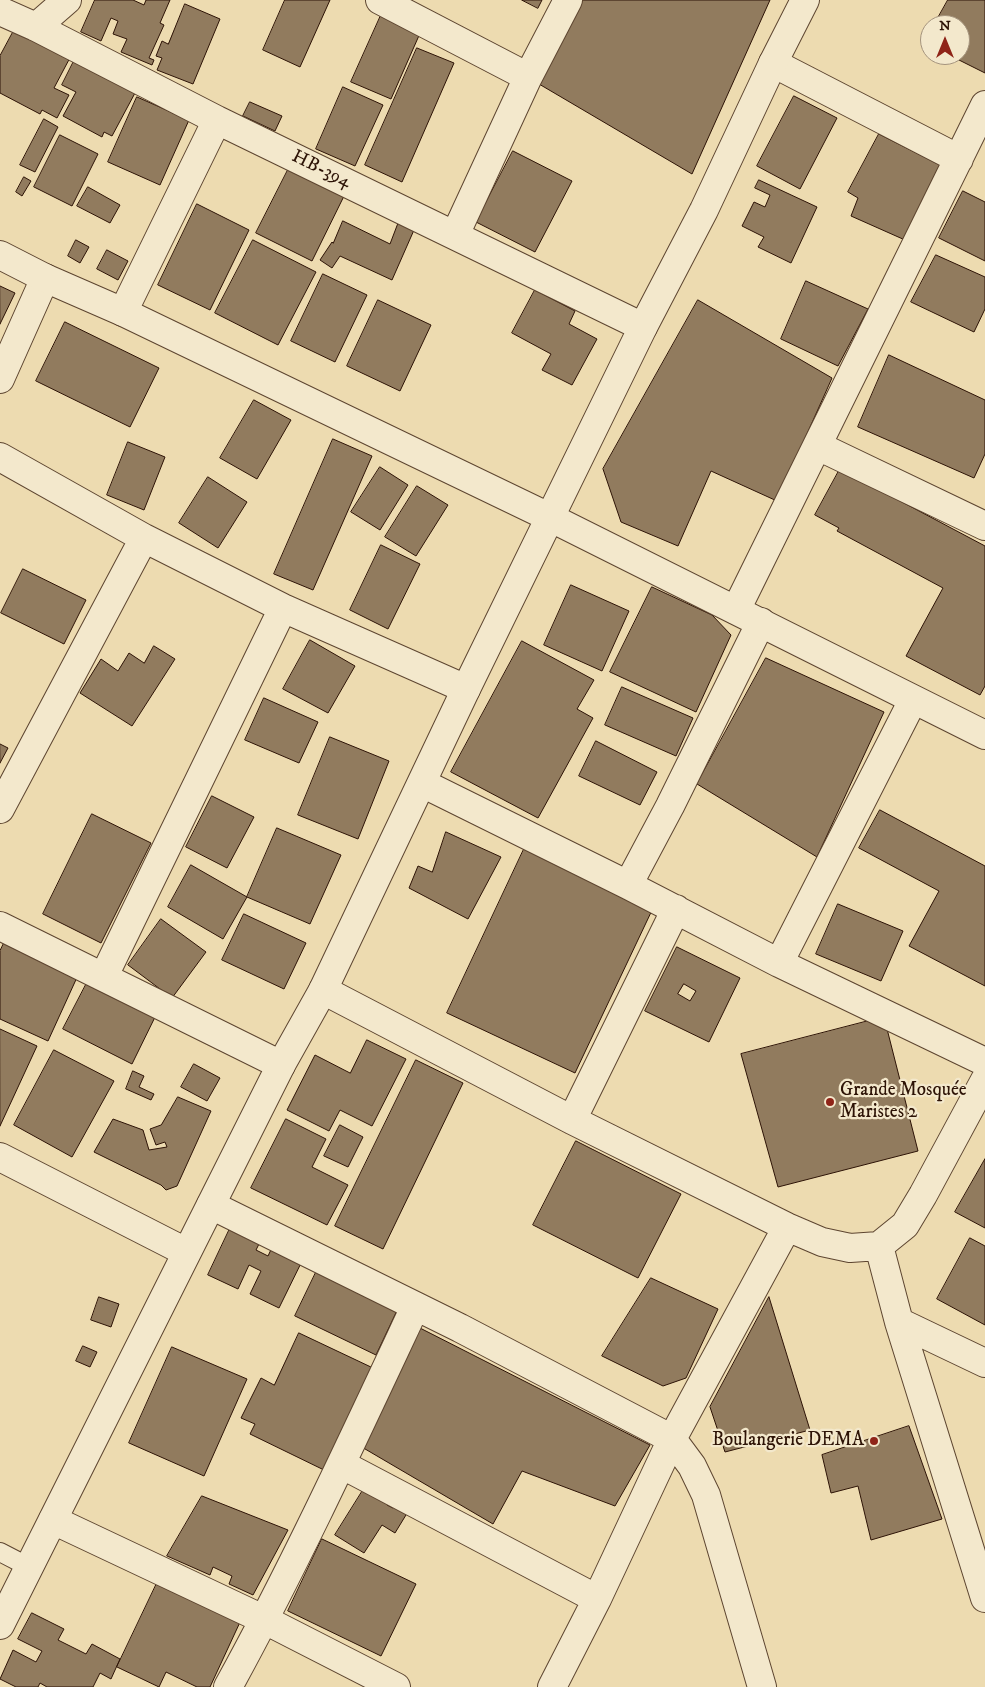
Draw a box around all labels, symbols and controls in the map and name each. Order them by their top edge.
north arrow [920,15,970,65]
text: N [939,17,951,35]
street label: HB-394 [288,146,354,194]
place label: Grande Mosquée Maristes 2 [840,1080,967,1124]
marker: Grande Mosquée Maristes 2 [824,1096,836,1108]
place label: Boulangerie DEMA [712,1430,864,1452]
marker: Boulangerie DEMA [868,1435,880,1447]

